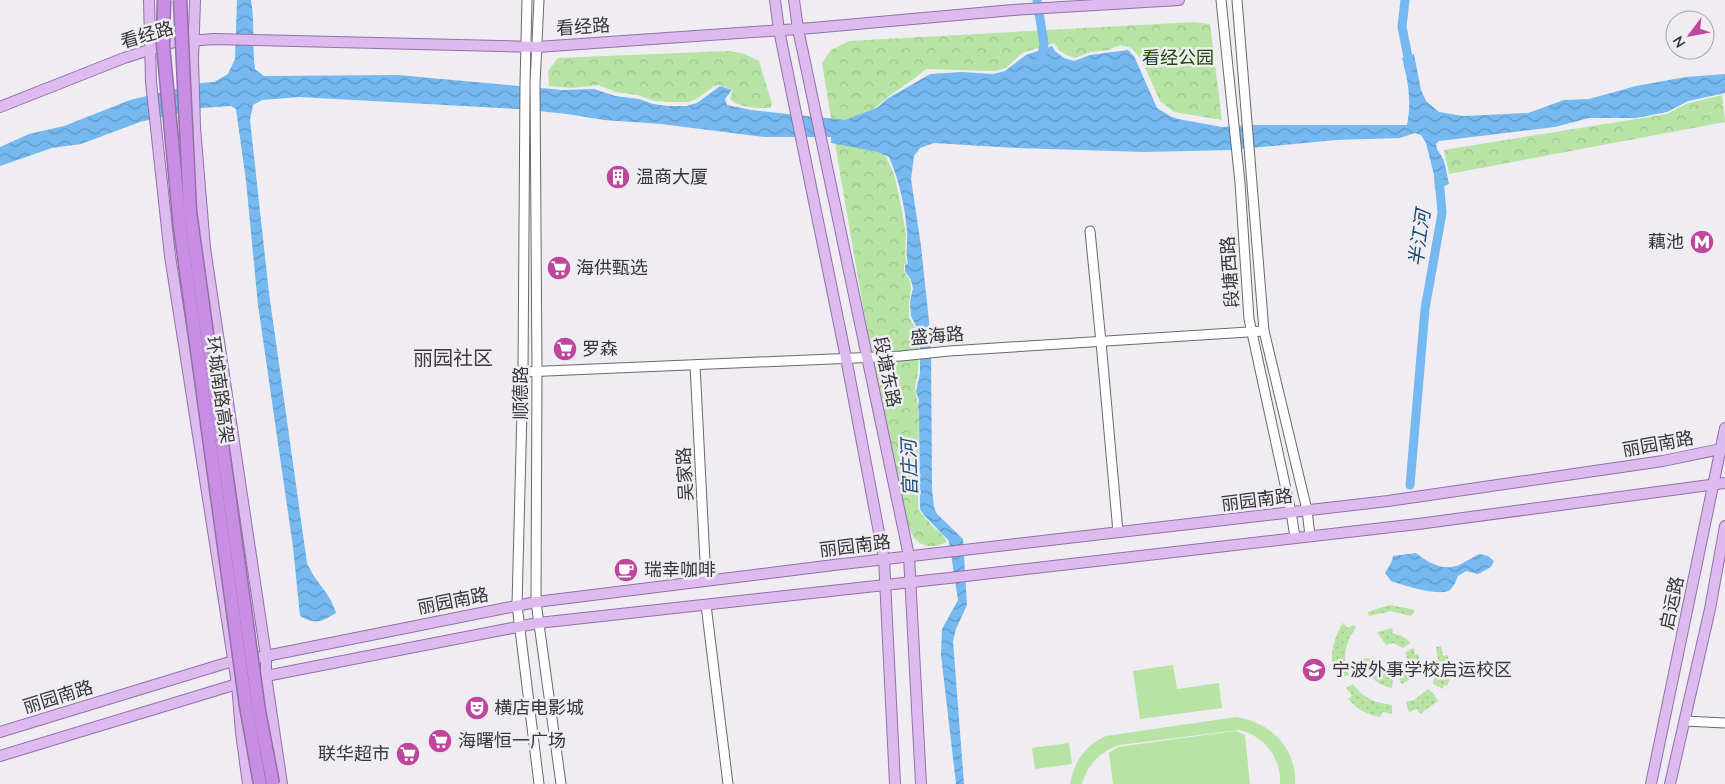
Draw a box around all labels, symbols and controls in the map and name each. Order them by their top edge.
north arrow [1665,10,1715,60]
street label: 看经路 [555,13,611,41]
street label: 看经路 [118,16,176,54]
text: N [1669,32,1690,51]
park label: 看经公园 [1142,46,1214,70]
building icon: 温商大厦 [605,164,631,190]
place label: 温商大厦 [636,165,708,189]
water label: 半江河 [1403,204,1437,268]
metro station icon: 藕池 [1689,229,1715,255]
place label: 藕池 [1648,230,1684,254]
street label: 段塘西路 [1216,235,1244,309]
supermarket icon: 海供甄选 [546,255,572,281]
place label: 海供甄选 [576,256,648,280]
street label: 盛海路 [909,322,965,350]
street label: 段塘东路 [868,334,906,410]
street label: 环城南路高架 [201,335,239,445]
supermarket icon: 罗森 [552,336,578,362]
place label: 罗森 [582,337,618,361]
district label: 丽园社区 [413,345,493,372]
street label: 顺德路 [509,366,533,420]
street label: 丽园南路 [1620,426,1696,462]
water label: 官庄河 [896,435,924,497]
street label: 吴家路 [672,446,698,502]
street label: 丽园南路 [1220,484,1294,516]
street label: 丽园南路 [818,530,892,562]
cafe icon: 瑞幸咖啡 [613,557,639,583]
place label: 瑞幸咖啡 [644,558,716,582]
street label: 启运路 [1655,574,1689,632]
street label: 丽园南路 [415,582,491,620]
school or university icon: 宁波外事学校启运校区 [1301,657,1327,683]
place label: 宁波外事学校启运校区 [1332,658,1512,682]
street label: 丽园南路 [20,675,96,719]
theatre icon: 横店电影城 [464,695,490,721]
place label: 横店电影城 [494,696,584,720]
supermarket icon: 海曙恒一广场 [427,728,453,754]
place label: 海曙恒一广场 [458,729,566,753]
supermarket icon: 联华超市 [395,741,421,767]
place label: 联华超市 [318,742,390,766]

